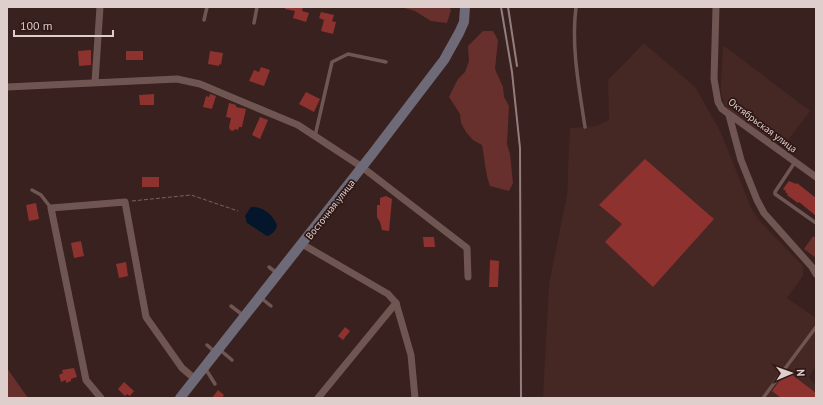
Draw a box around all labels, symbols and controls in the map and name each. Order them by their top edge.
scale bar [14,12,113,38]
text: 100 m [20,18,53,33]
street label: Октябрьская улица [726,95,800,156]
street label: Восточная улица [303,177,358,242]
north arrow [771,353,811,393]
text: N [794,369,808,377]

